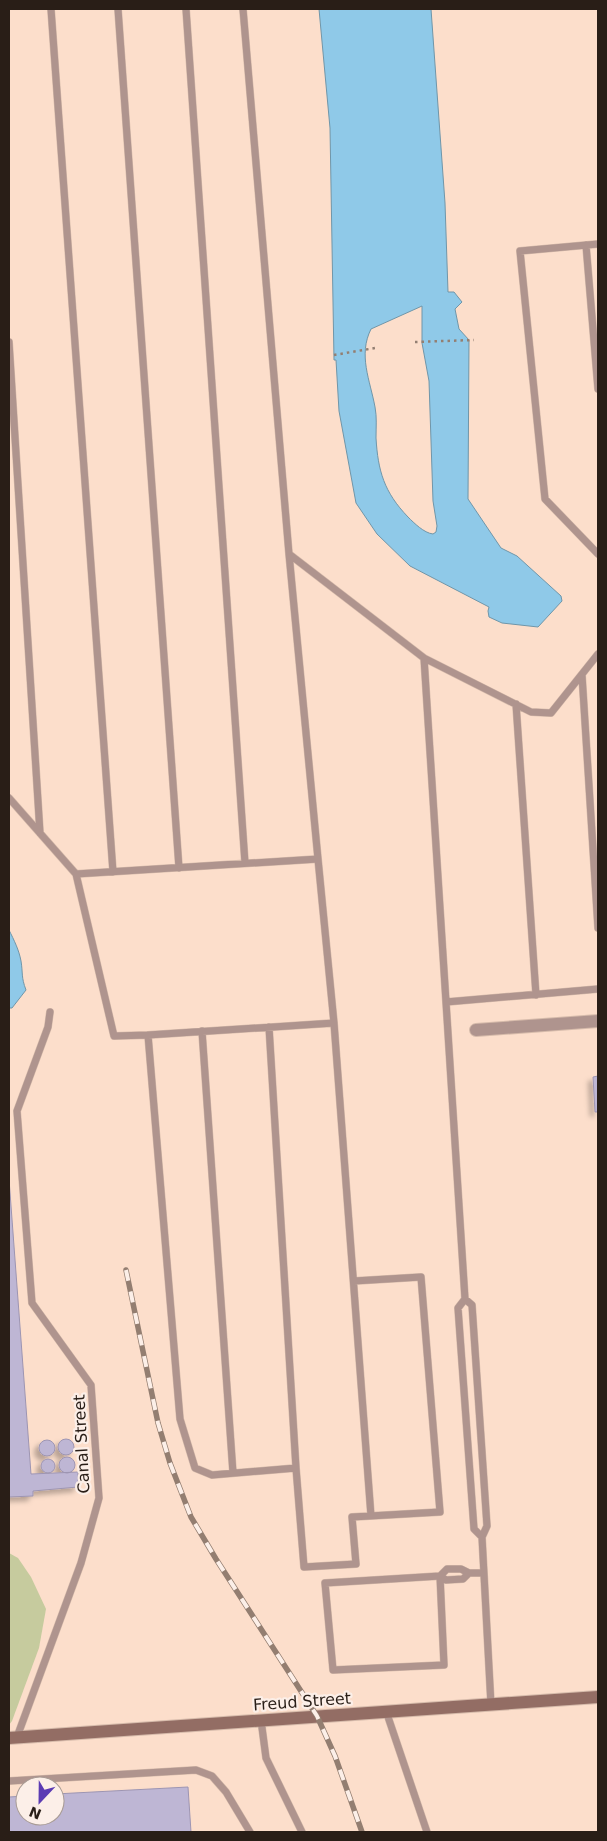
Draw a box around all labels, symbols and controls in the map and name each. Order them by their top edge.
street label: Canal Street [69,1394,94,1494]
street label: Freud Street [252,1689,352,1714]
north arrow [15,1776,65,1826]
text: N [27,1803,44,1823]

